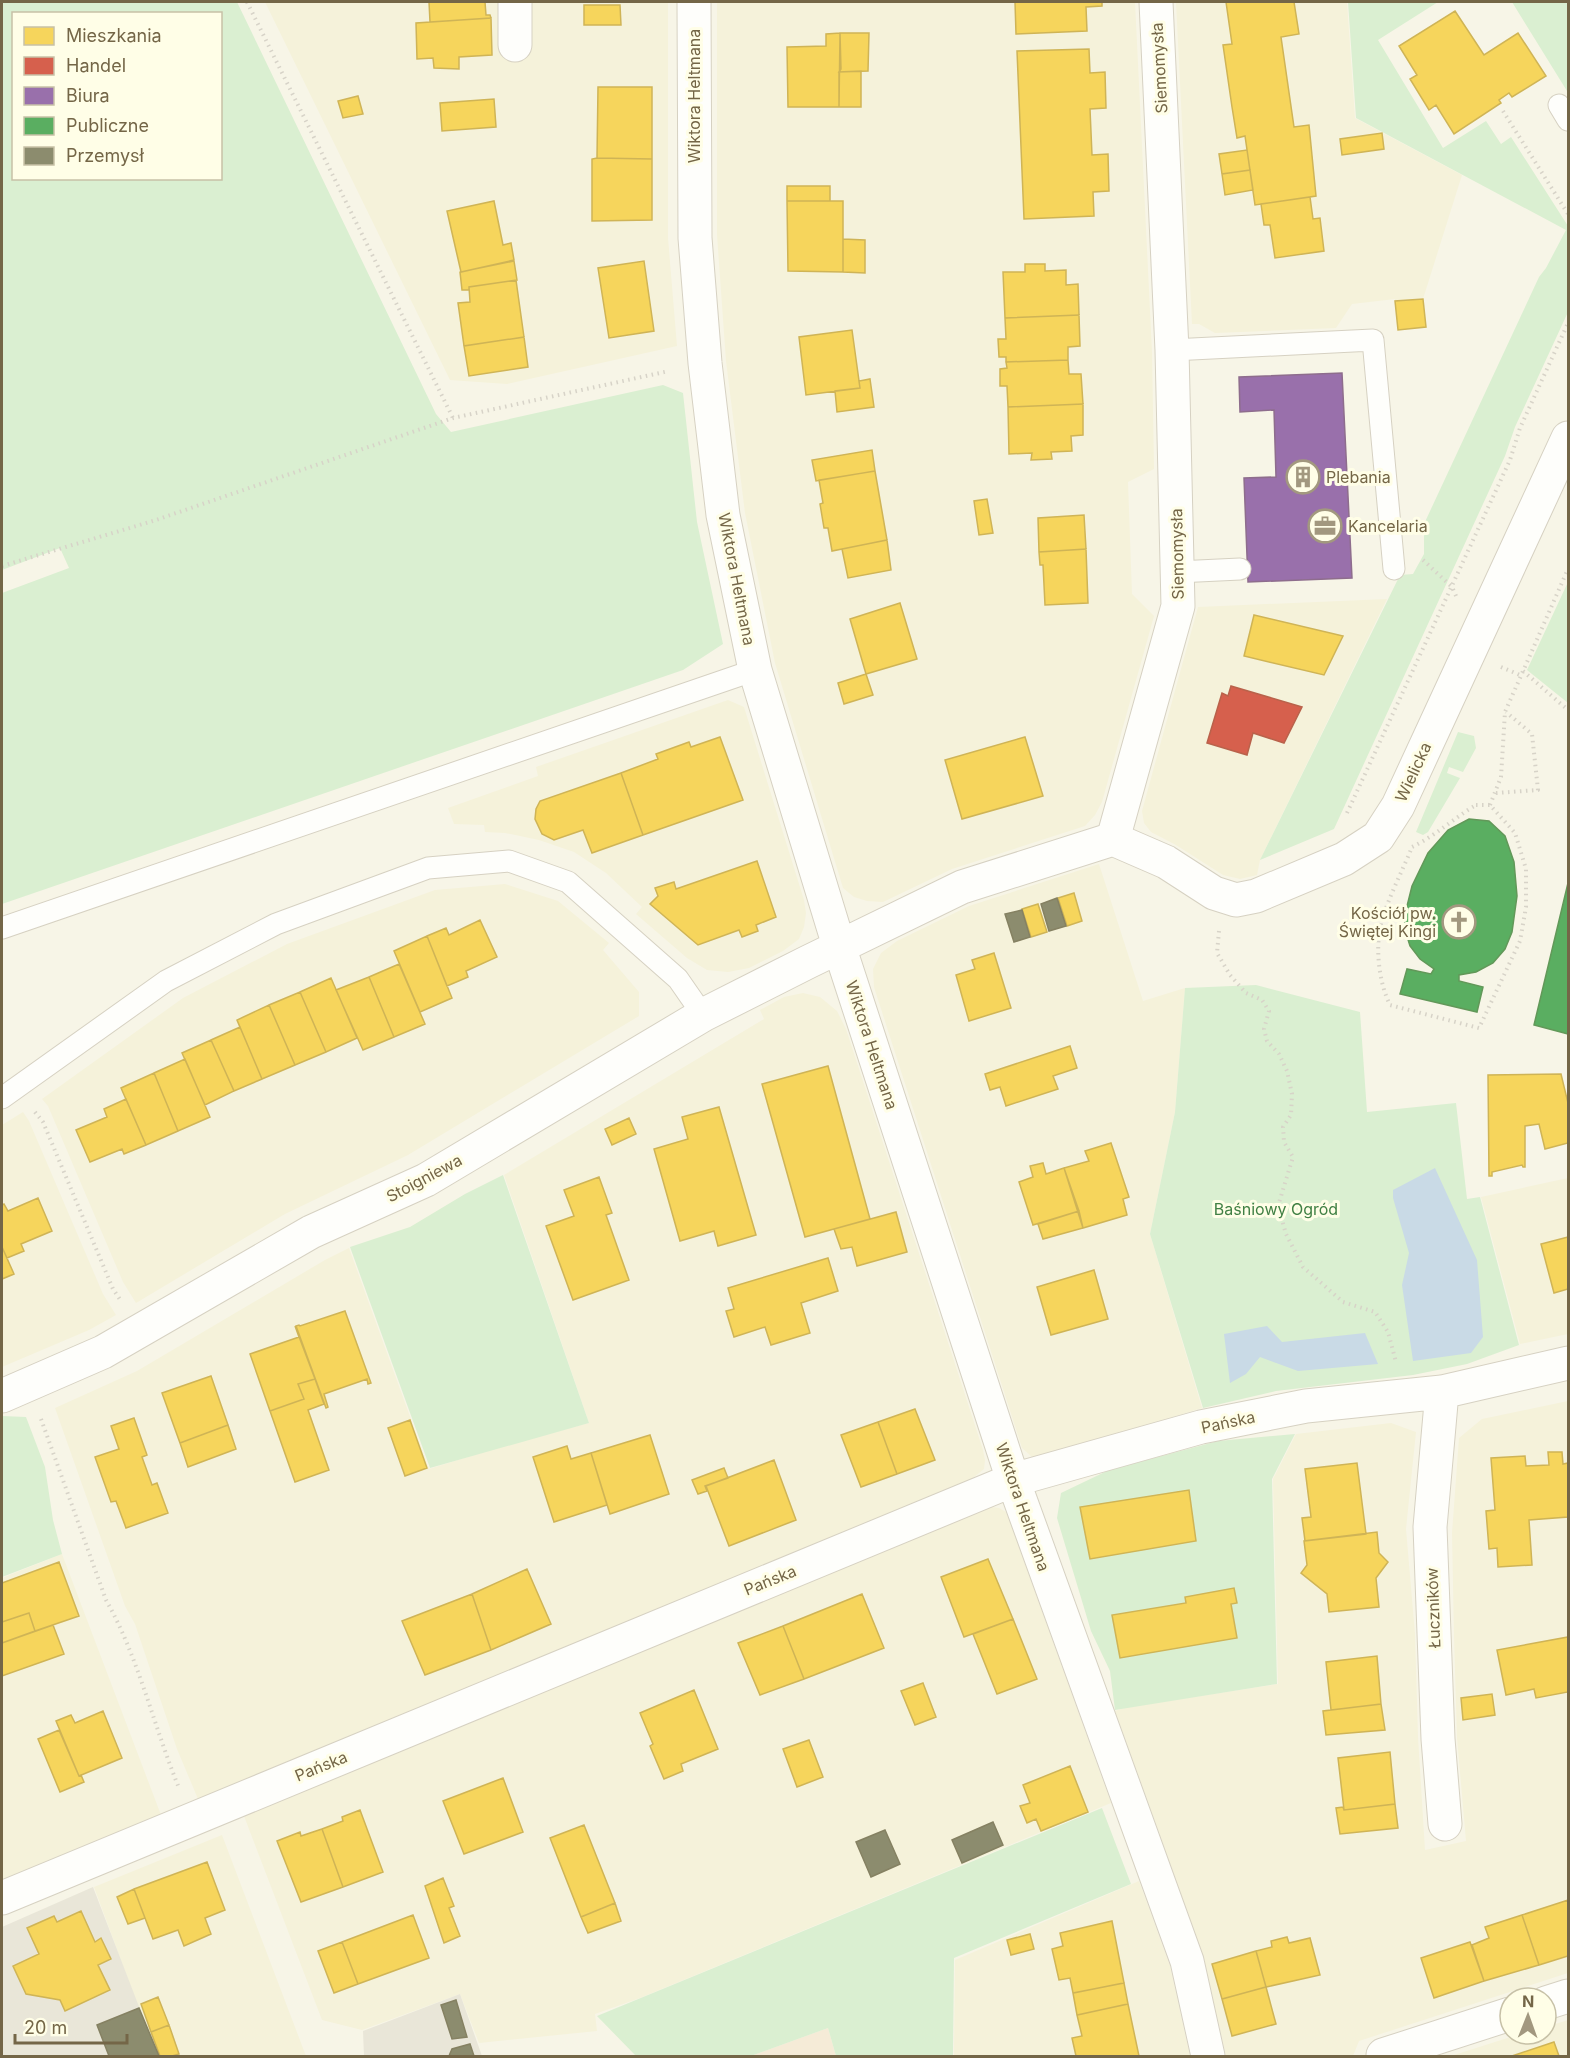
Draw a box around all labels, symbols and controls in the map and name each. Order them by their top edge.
legend [12,12,222,180]
street label: Siemomysła [1147,22,1171,114]
text: Mieszkania [66,25,162,46]
street label: Wiktora Heltmana [684,29,704,163]
text: Handel [66,55,126,76]
text: Biura [66,85,110,106]
text: Publiczne [66,115,149,136]
text: Przemysł [66,145,145,166]
building icon: Plebania [1285,459,1321,495]
place label: Plebania [1326,467,1391,487]
street label: Siemomysła [1166,508,1188,600]
office icon: Kancelaria [1307,508,1343,544]
street label: Wiktora Heltmana [714,511,760,647]
place label: Kancelaria [1348,516,1428,536]
street label: Wielicka [1390,739,1436,805]
place label: Kościół pw. Świętej Kingi [1339,903,1436,941]
church icon: Kościół pw. Świętej Kingi [1441,904,1477,940]
street label: Wiktora Heltmana [842,978,902,1112]
street label: Stoigniewa [383,1150,465,1206]
park label: Baśniowy Ogród [1214,1199,1338,1219]
street label: Pańska [1199,1407,1257,1437]
street label: Wiktora Heltmana [992,1440,1054,1574]
street label: Pańska [741,1560,799,1600]
street label: Łuczników [1422,1567,1444,1649]
street label: Pańska [292,1746,350,1786]
north arrow [1498,1986,1558,2046]
text: N [1522,1991,1535,2011]
scale bar [15,2007,128,2045]
text: 20 m [24,2017,67,2038]

